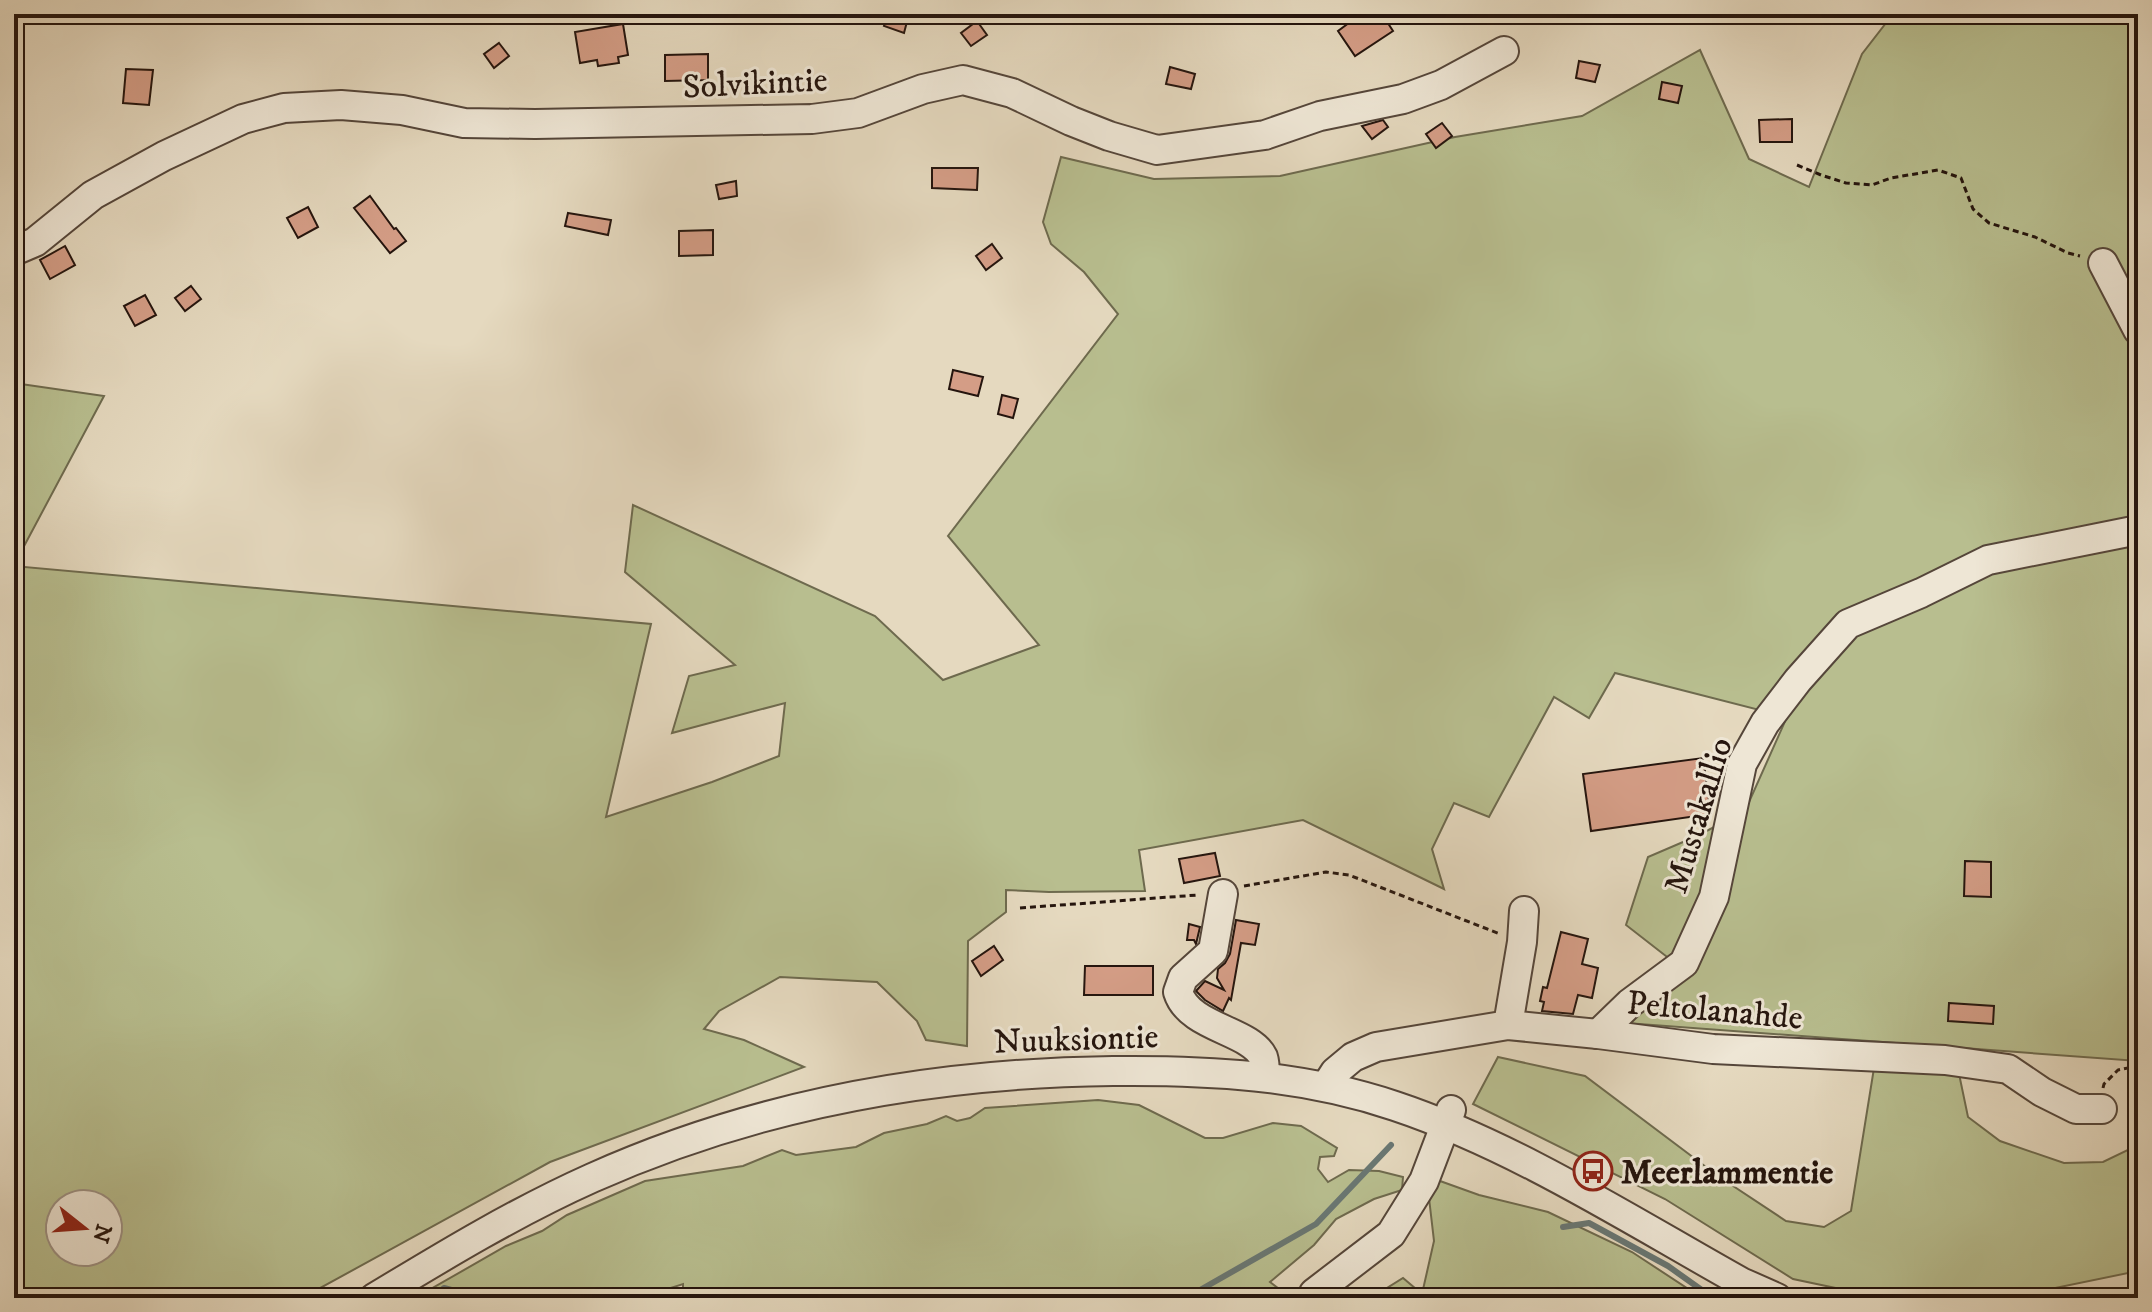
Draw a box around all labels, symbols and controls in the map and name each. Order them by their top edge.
street label: Solvikintie [682,59,829,109]
street label: Mustakallio [1655,733,1742,899]
street label: Peltolanahde [1625,982,1804,1040]
street label: Nuuksiontie [993,1016,1159,1064]
bus stop icon: Meerlammentie [1572,1150,1614,1192]
place label: Meerlammentie [1621,1152,1833,1194]
north arrow [44,1188,124,1268]
text: N [86,1221,117,1246]

